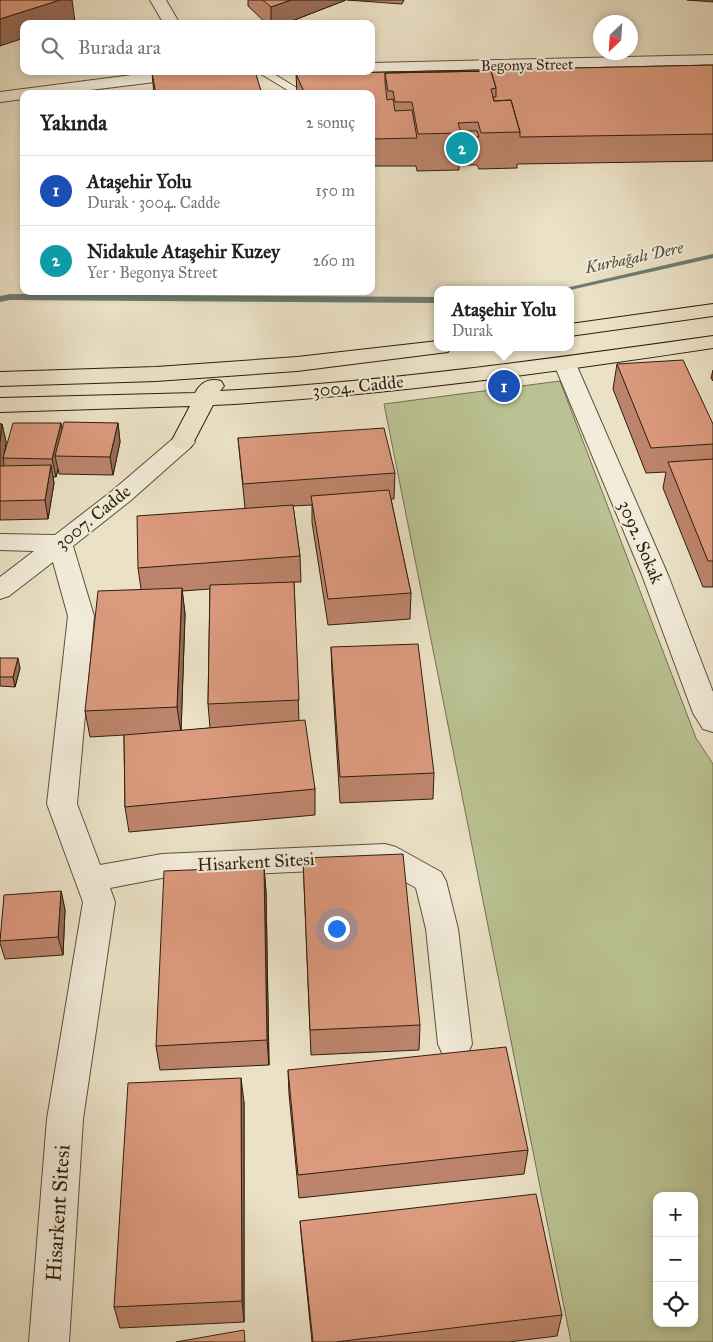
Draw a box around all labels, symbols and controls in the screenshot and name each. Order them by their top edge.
north arrow [593,15,638,60]
search box [20,20,375,75]
icon: search [38,34,66,62]
text: Burada ara [78,36,161,59]
street label: Begonya Street [481,55,574,75]
text: Yakında [40,110,107,136]
text: 2 sonuç [306,113,355,132]
pin: 2 [446,129,478,167]
text: Ataşehir Yolu [87,170,192,193]
text: 1 [53,181,59,200]
text: 150 m [315,181,355,200]
text: Durak · 3004. Cadde [87,193,220,212]
water label: Kurbağalı Dere [582,238,686,277]
text: Nidakule Ataşehir Kuzey [87,240,280,263]
text: 2 [52,251,60,270]
text: 260 m [313,251,355,270]
text: Yer · Begonya Street [87,263,218,282]
popup [434,286,574,351]
text: Ataşehir Yolu [452,298,556,321]
text: Durak [452,321,493,340]
pin: 1 [488,367,520,405]
street label: 3004. Cadde [311,370,405,402]
street label: 3007. Cadde [51,480,135,554]
street label: 3092. Sokak [614,497,669,587]
street label: Hisarkent Sitesi [197,848,315,876]
your location [324,916,350,942]
street label: Hisarkent Sitesi [40,1143,76,1282]
map controls [653,1192,698,1327]
button: + [653,1192,698,1237]
button: − [653,1237,698,1282]
button: locate [653,1282,698,1327]

